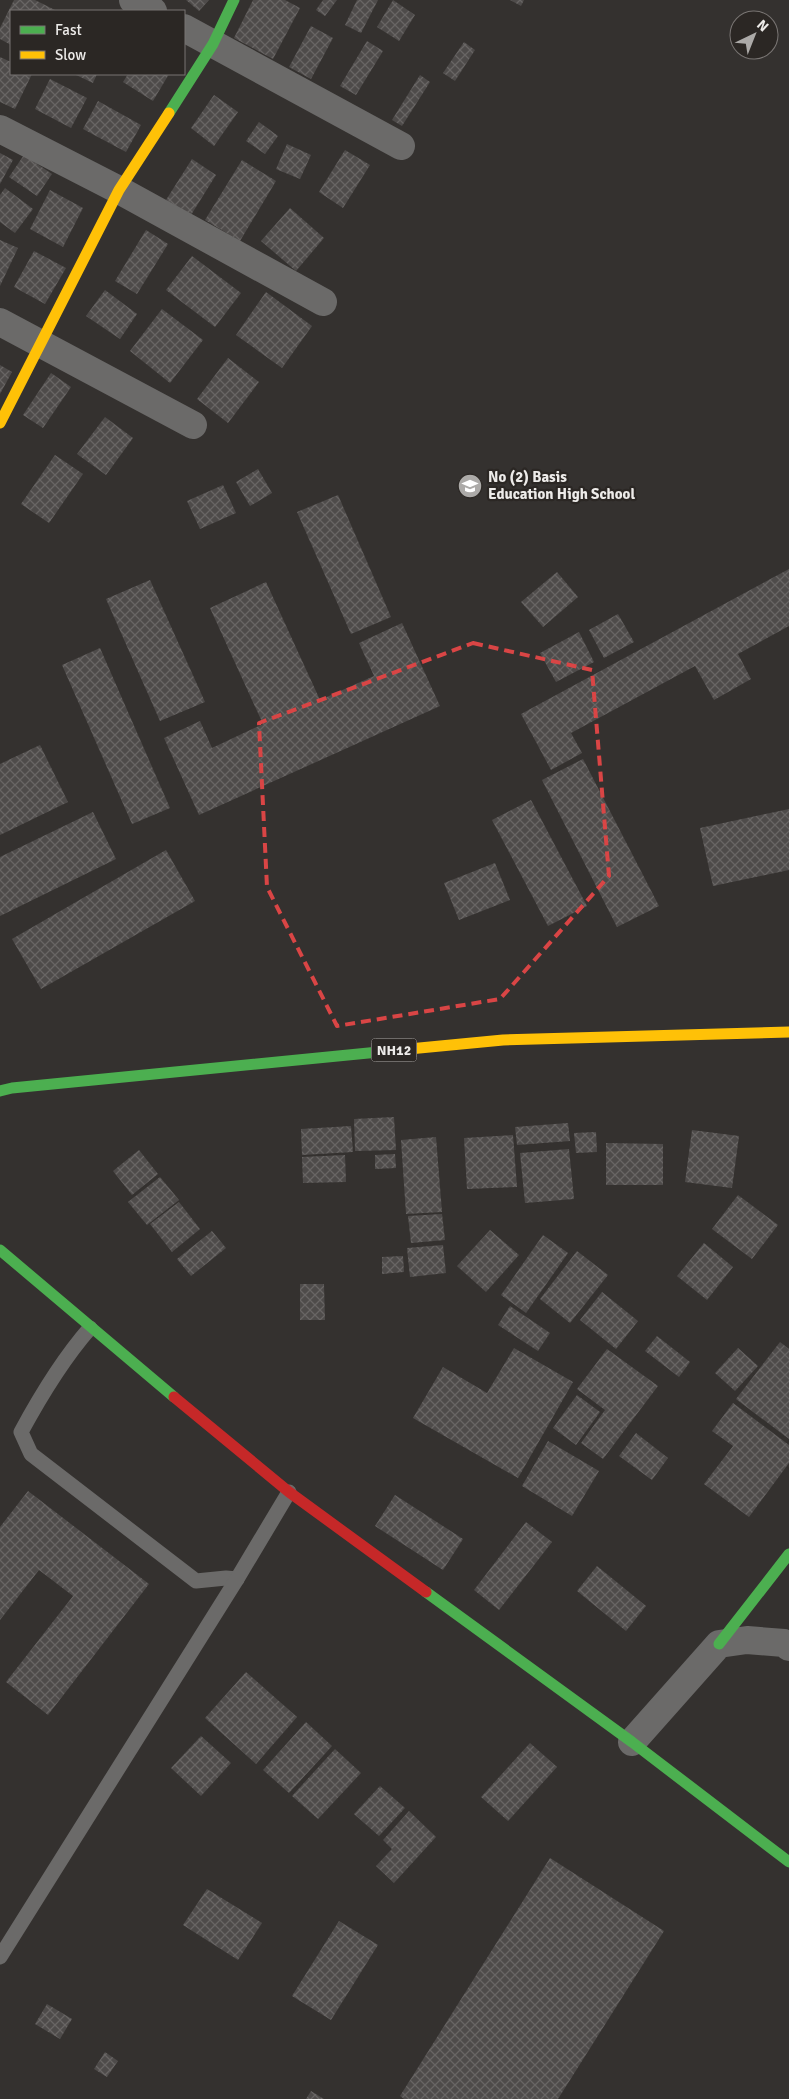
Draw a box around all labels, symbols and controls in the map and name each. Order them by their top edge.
legend [10,10,185,75]
north arrow [729,10,779,60]
text: N [753,16,772,35]
text: Fast [55,21,82,39]
text: Slow [55,46,86,64]
place label: No (2) Basis Education High School [488,468,635,503]
school or university icon: No (2) Basis Education High School [457,473,483,499]
road number: NH12 [372,1038,416,1062]

